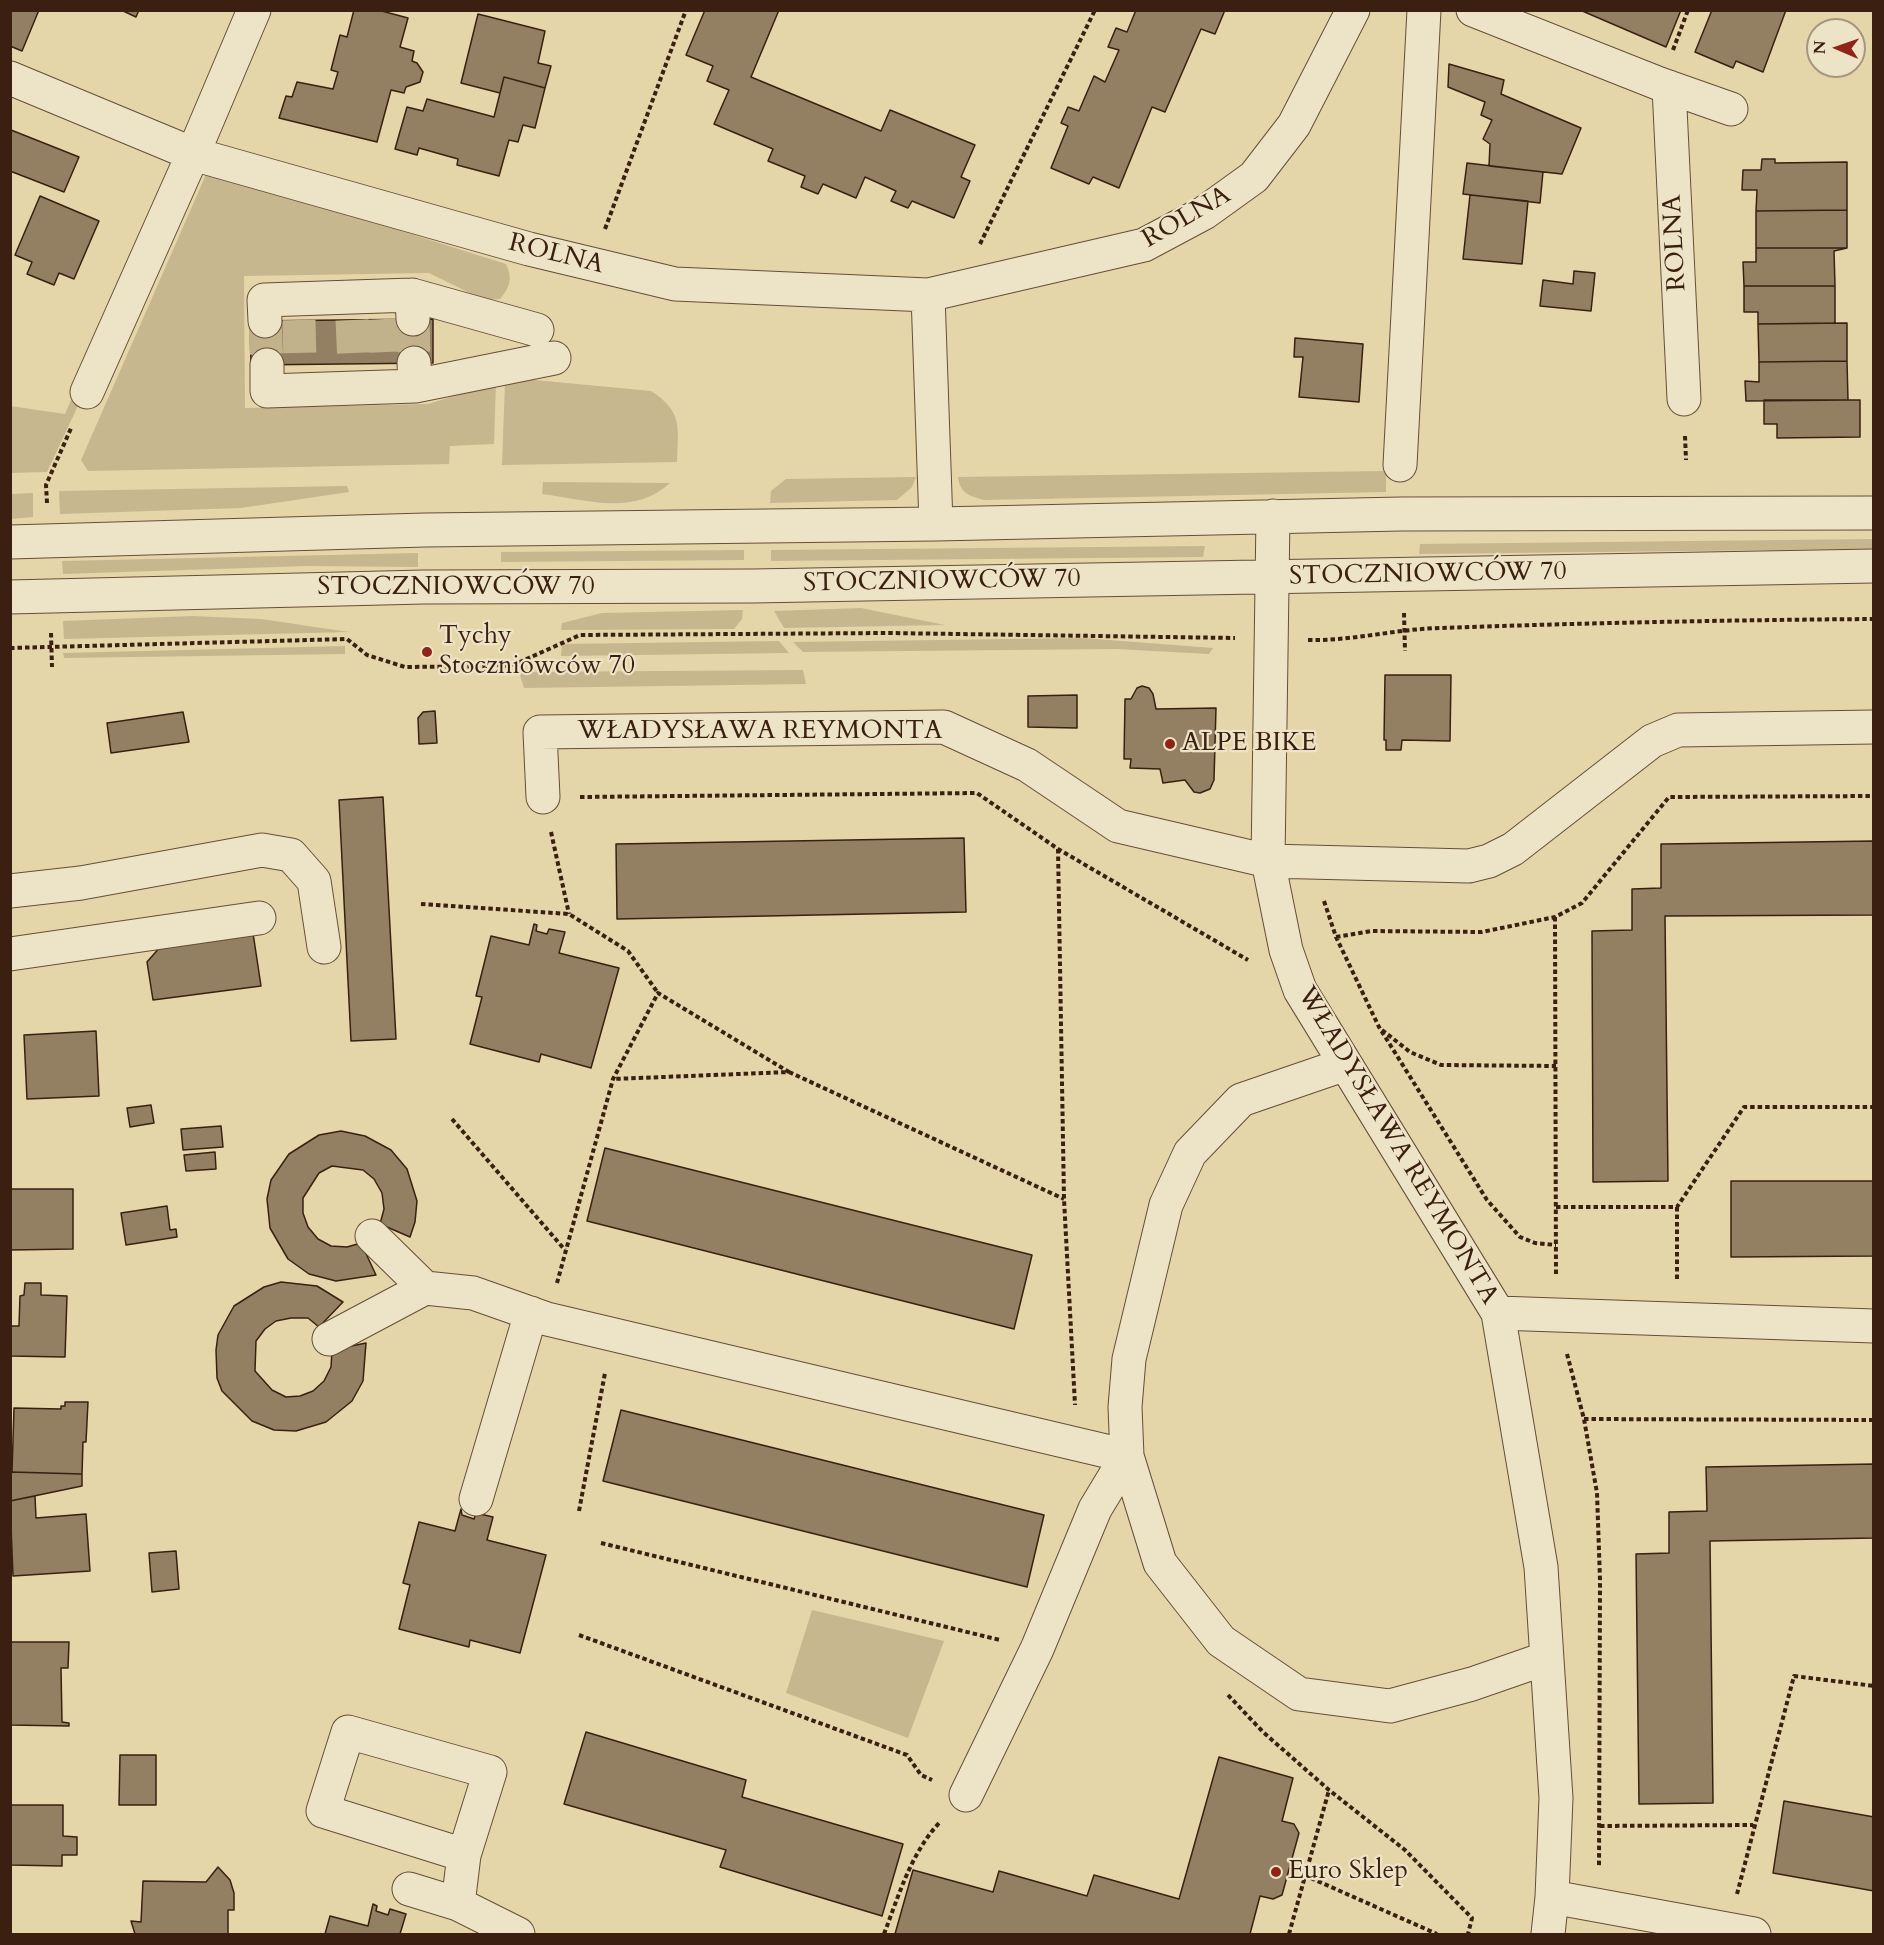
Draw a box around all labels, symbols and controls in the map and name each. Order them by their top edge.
north arrow [1806,18,1866,78]
text: N [1809,40,1831,55]
street label: ROLNA [1137,180,1237,256]
street label: ROLNA [1658,194,1694,292]
street label: ROLNA [505,228,607,282]
street label: STOCZNIOWCÓW 70 [1289,557,1567,593]
street label: STOCZNIOWCÓW 70 [803,564,1081,600]
street label: STOCZNIOWCÓW 70 [317,572,595,604]
place label: Tychy Stoczniowców 70 [439,621,635,682]
marker: Tychy Stoczniowców 70 [420,645,434,659]
street label: WŁADYSŁAWA REYMONTA [577,716,943,748]
place label: ALPE BIKE [1182,728,1317,760]
marker: ALPE BIKE [1163,737,1177,751]
street label: WŁADYSŁAWA REYMONTA [1290,982,1504,1310]
place label: Euro Sklep [1288,1856,1408,1888]
marker: Euro Sklep [1269,1865,1283,1879]

